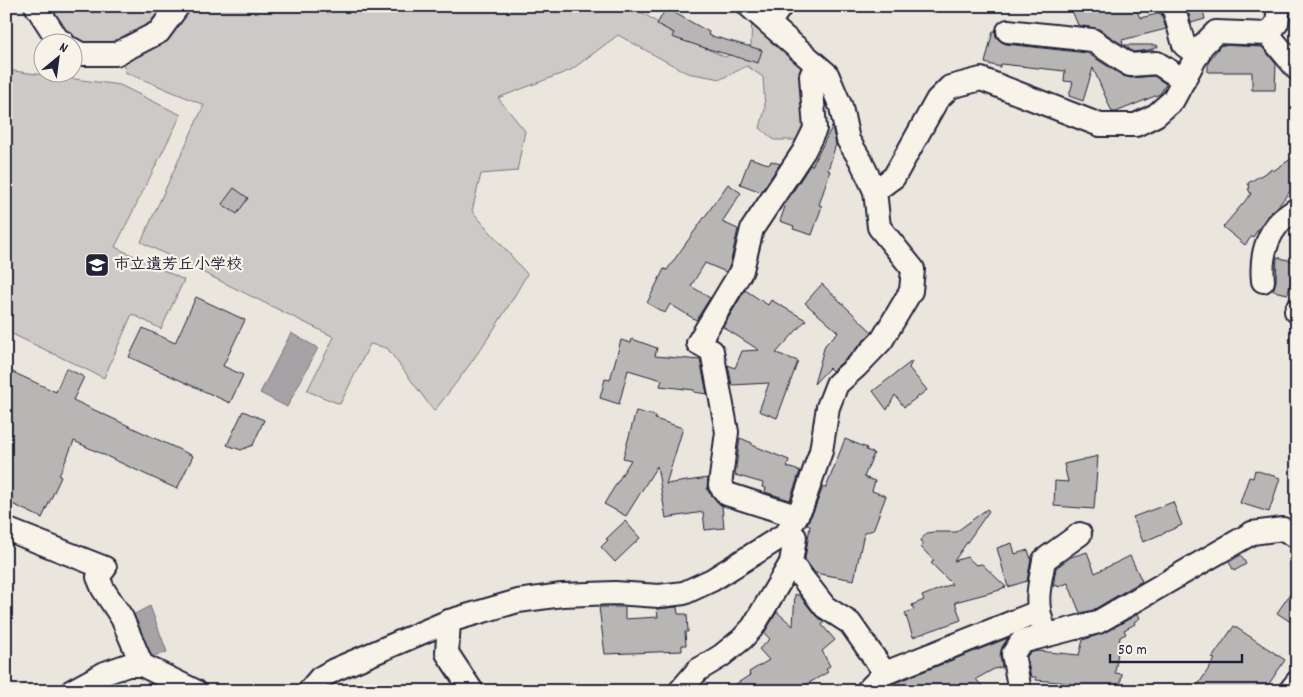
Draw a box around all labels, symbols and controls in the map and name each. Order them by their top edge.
north arrow [32,32,82,82]
text: N [55,38,71,59]
school or university icon: 市立遺芳丘小学校 [84,252,110,278]
place label: 市立遺芳丘小学校 [114,254,242,277]
scale bar [1110,632,1243,664]
text: 50 m [1118,640,1147,662]

